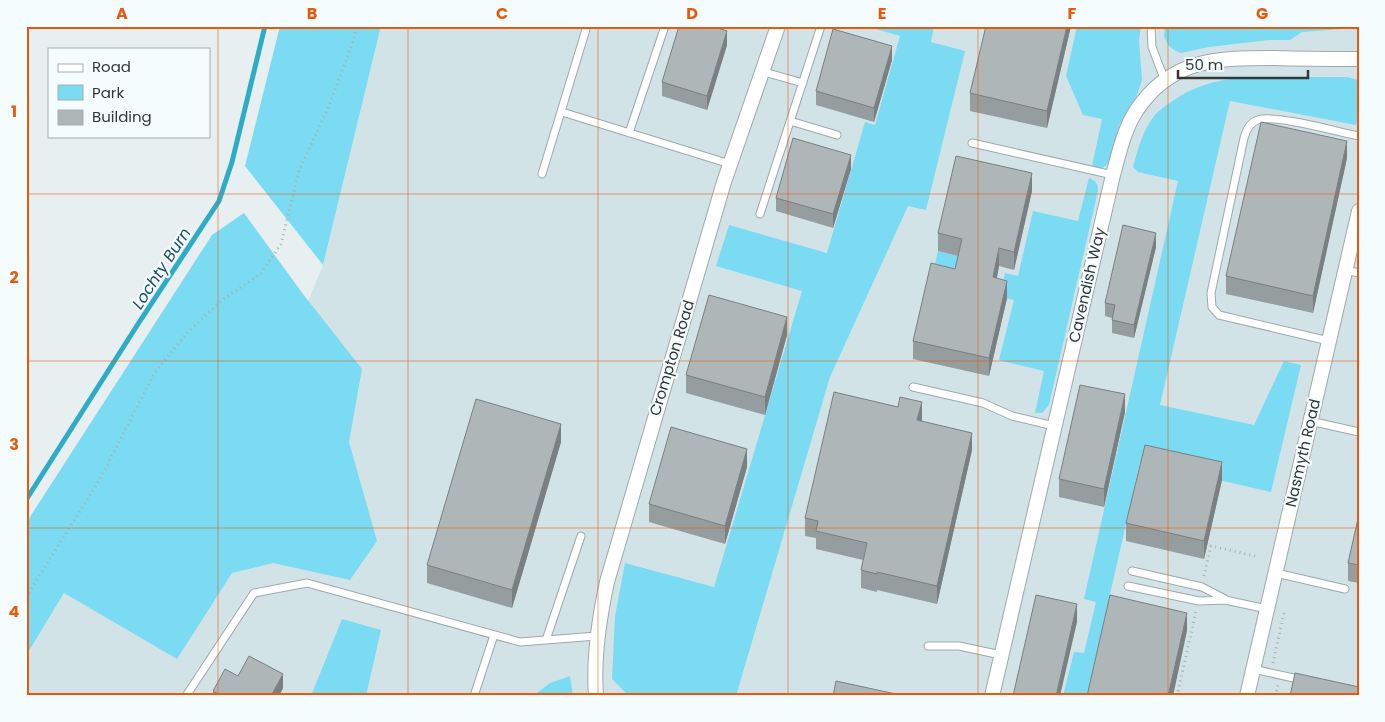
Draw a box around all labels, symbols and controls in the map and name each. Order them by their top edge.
text: A [116,2,128,25]
text: B [307,2,317,25]
text: C [496,2,508,25]
text: D [686,2,698,25]
text: E [878,2,886,25]
text: F [1068,2,1077,25]
text: G [1256,2,1268,25]
legend [48,48,210,138]
scale bar [1178,48,1308,80]
text: 50 m [1185,54,1223,75]
text: Road [92,56,131,77]
text: Park [92,82,124,103]
text: 1 [11,100,17,123]
text: Building [92,106,152,127]
water label: Lochty Burn [126,223,196,314]
street label: Cavendish Way [1063,225,1110,345]
text: 2 [9,266,19,289]
street label: Crompton Road [644,297,699,418]
street label: Nasmyth Road [1280,397,1325,509]
text: 3 [9,433,19,456]
text: 4 [9,600,20,623]

